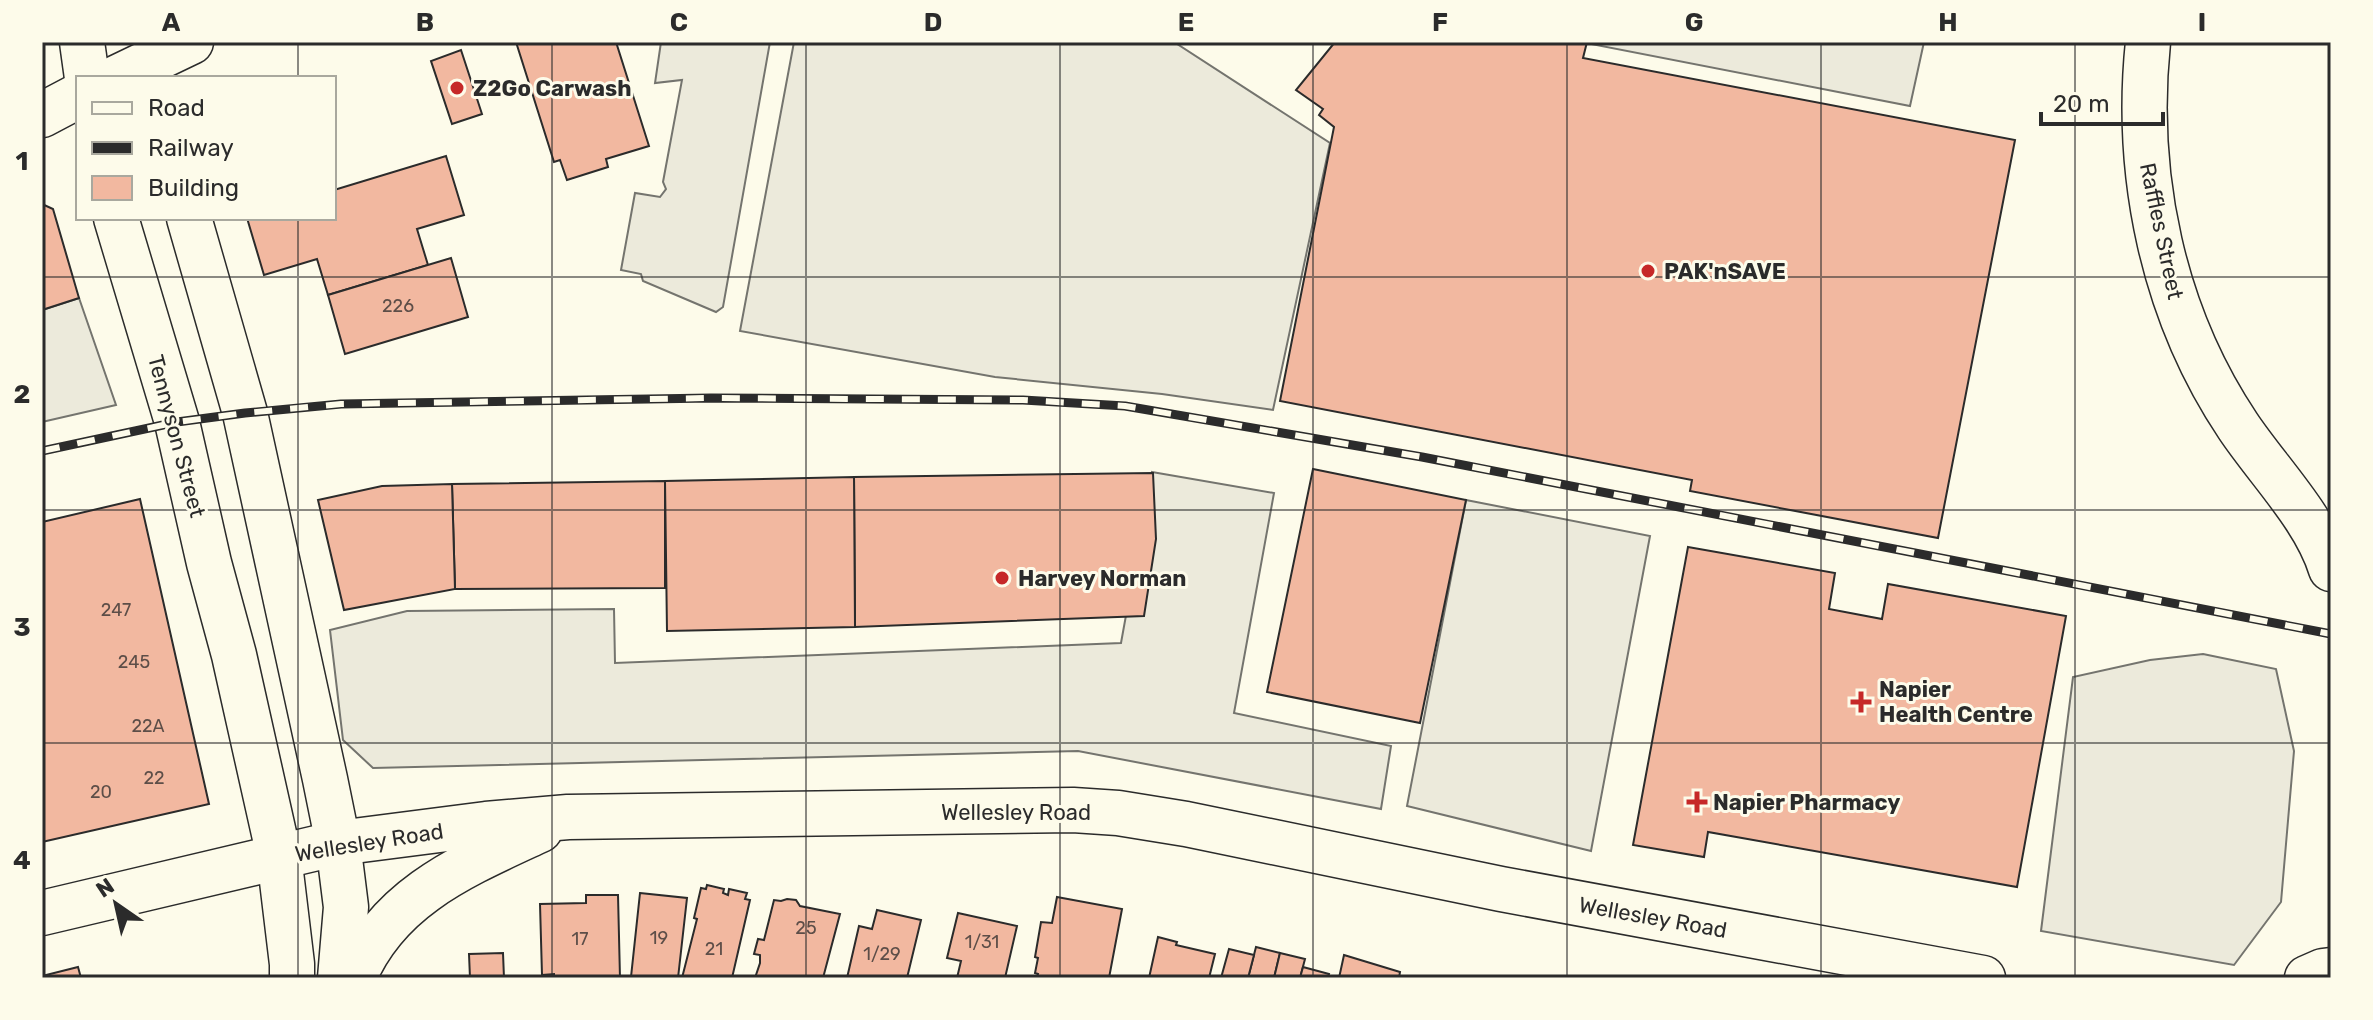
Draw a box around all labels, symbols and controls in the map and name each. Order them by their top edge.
text: A [162,7,181,38]
text: B [416,7,434,38]
text: C [670,7,688,38]
text: D [924,7,942,38]
text: E [1178,7,1194,38]
text: F [1432,7,1448,38]
text: G [1685,7,1703,38]
text: H [1938,7,1958,38]
text: I [2198,7,2206,38]
place label: Z2Go Carwash [473,75,631,102]
legend [76,76,336,220]
scale bar [2041,76,2163,126]
marker: Z2Go Carwash [448,79,466,97]
text: 20 m [2053,90,2110,118]
text: Road [148,94,205,122]
text: Railway [148,134,234,162]
text: 1 [16,146,28,177]
street label: Raffles Street [2134,160,2189,302]
text: Building [148,174,239,202]
place label: PAK'nSAVE [1664,258,1786,285]
marker: PAK'nSAVE [1639,262,1657,280]
house number: 226 [382,295,414,317]
street label: Tennyson Street [142,352,211,521]
text: 2 [14,379,30,410]
place label: Harvey Norman [1018,565,1186,592]
marker: Harvey Norman [993,569,1011,587]
house number: 247 [101,599,131,621]
text: 3 [13,612,31,643]
house number: 245 [118,651,150,673]
place label: Napier Health Centre [1879,676,2033,728]
marker: Napier Health Centre [1850,691,1872,713]
house number: 22A [131,715,165,737]
house number: 22 [143,767,165,789]
house number: 20 [90,781,112,803]
place label: Napier Pharmacy [1713,789,1900,816]
marker: Napier Pharmacy [1688,793,1706,811]
street label: Wellesley Road [941,799,1091,826]
street label: Wellesley Road [293,817,445,868]
text: 4 [13,845,31,876]
north arrow [76,864,156,944]
text: N [91,872,119,903]
street label: Wellesley Road [1577,891,1729,944]
house number: 25 [795,917,817,939]
house number: 19 [650,927,668,949]
house number: 17 [572,928,588,950]
house number: 1/31 [965,931,999,953]
house number: 21 [705,938,723,960]
house number: 1/29 [863,943,901,965]

